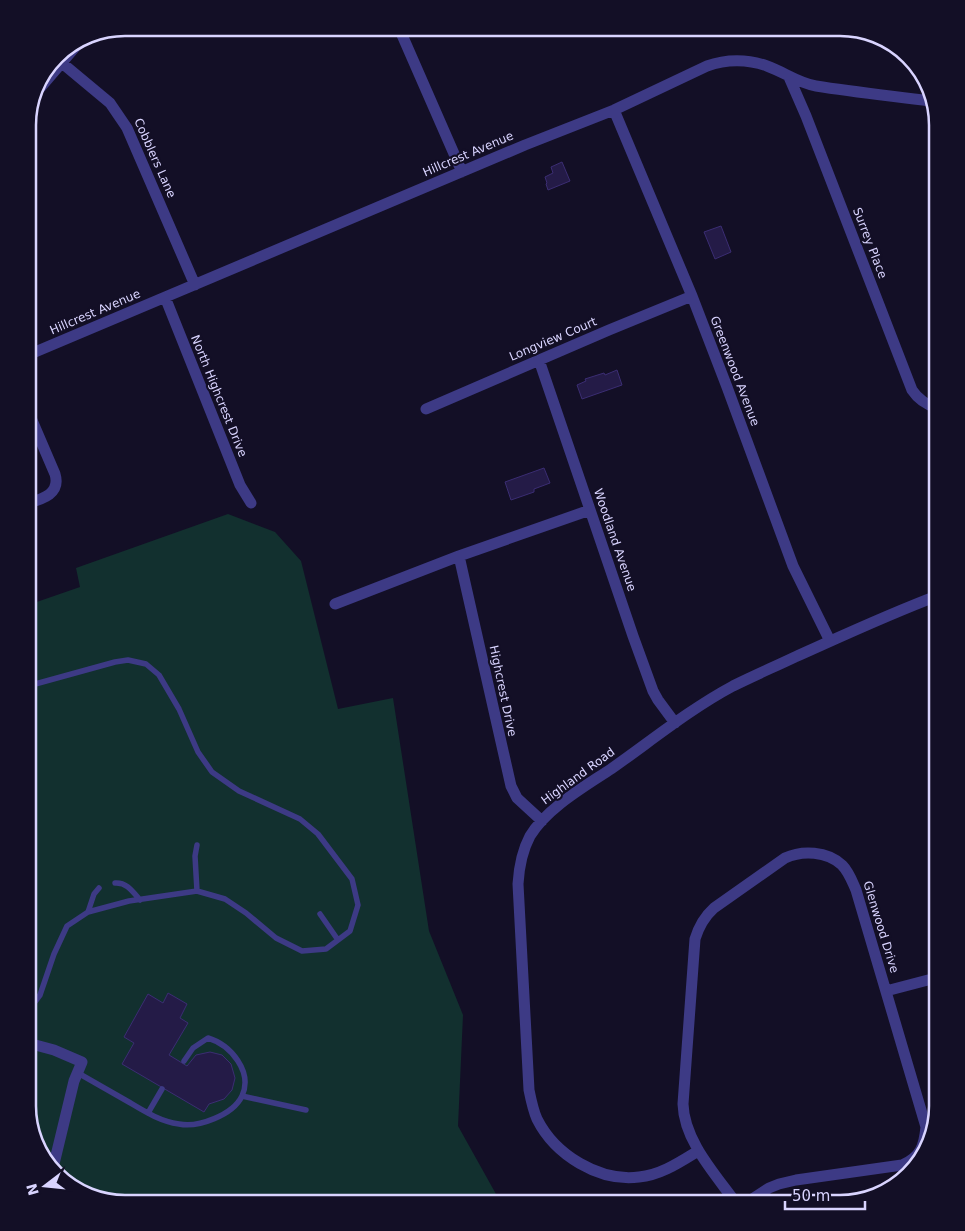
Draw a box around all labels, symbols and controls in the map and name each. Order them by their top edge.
street label: Cobblers Lane [131,116,179,200]
street label: Hillcrest Avenue [421,129,515,179]
street label: Surrey Place [850,206,890,280]
street label: Hillcrest Avenue [48,287,142,337]
street label: Longview Court [507,314,599,364]
street label: Greenwood Avenue [708,314,762,428]
street label: North Highcrest Drive [188,333,250,459]
street label: Woodland Avenue [591,487,639,593]
street label: Highcrest Drive [486,644,520,738]
street label: Highland Road [539,745,617,807]
street label: Glenwood Drive [860,879,902,975]
north arrow [20,1161,70,1211]
scale bar [785,1178,865,1210]
text: N [23,1182,42,1197]
text: 50 m [792,1187,830,1205]

